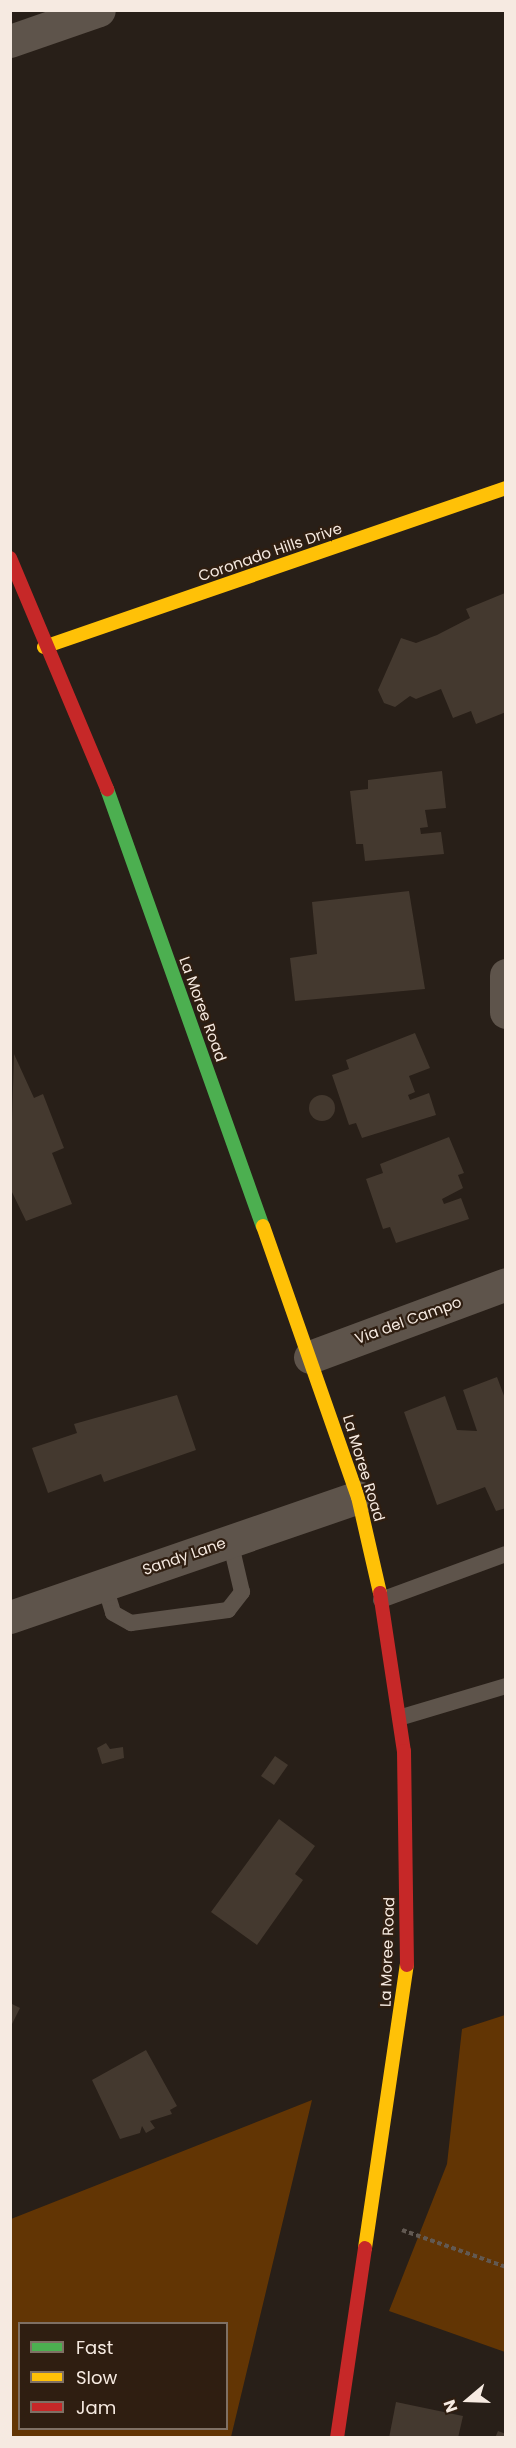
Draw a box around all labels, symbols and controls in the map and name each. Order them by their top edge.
street label: Coronado Hills Drive [196,519,344,585]
street label: La Moree Road [176,954,230,1064]
street label: Via del Campo [352,1292,464,1348]
street label: La Moree Road [339,1413,389,1523]
street label: Sandy Lane [140,1533,228,1579]
street label: La Moree Road [376,1897,398,2007]
legend [18,2322,228,2430]
text: Fast [76,2335,113,2360]
text: Slow [76,2365,117,2390]
north arrow [438,2370,498,2430]
text: Jam [76,2395,116,2420]
text: N [438,2397,463,2415]

